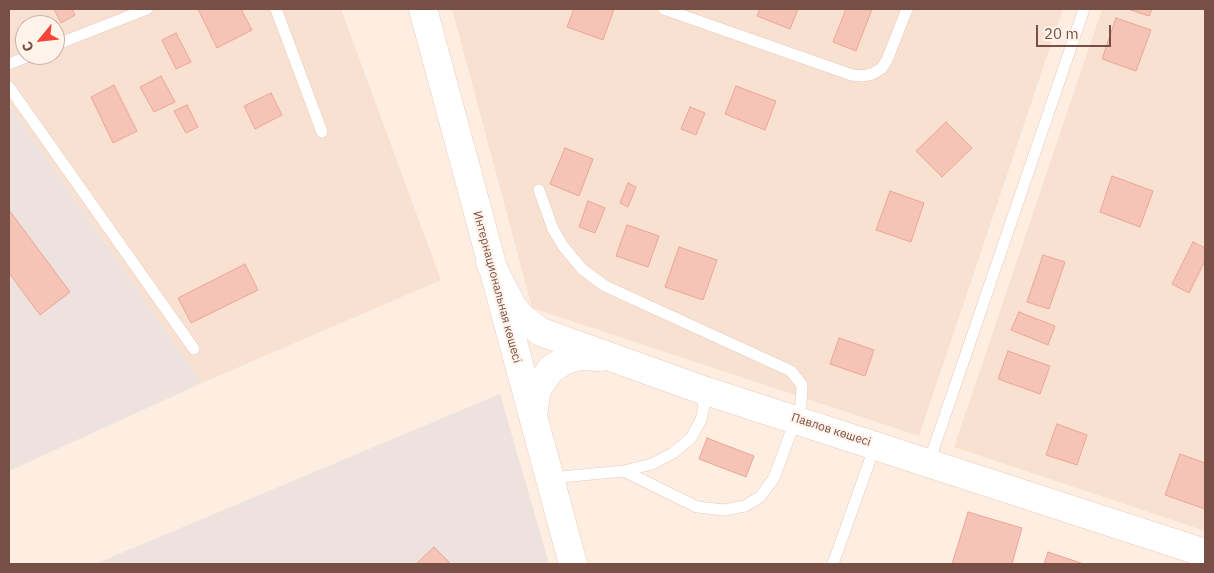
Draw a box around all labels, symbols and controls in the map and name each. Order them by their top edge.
north arrow [15,15,65,65]
scale bar [1039,15,1114,47]
text: 20 m [1044,24,1079,43]
text: С [18,38,38,55]
street label: Интернациональная көшесі [470,209,524,365]
street label: Павлов көшесі [789,410,873,450]

